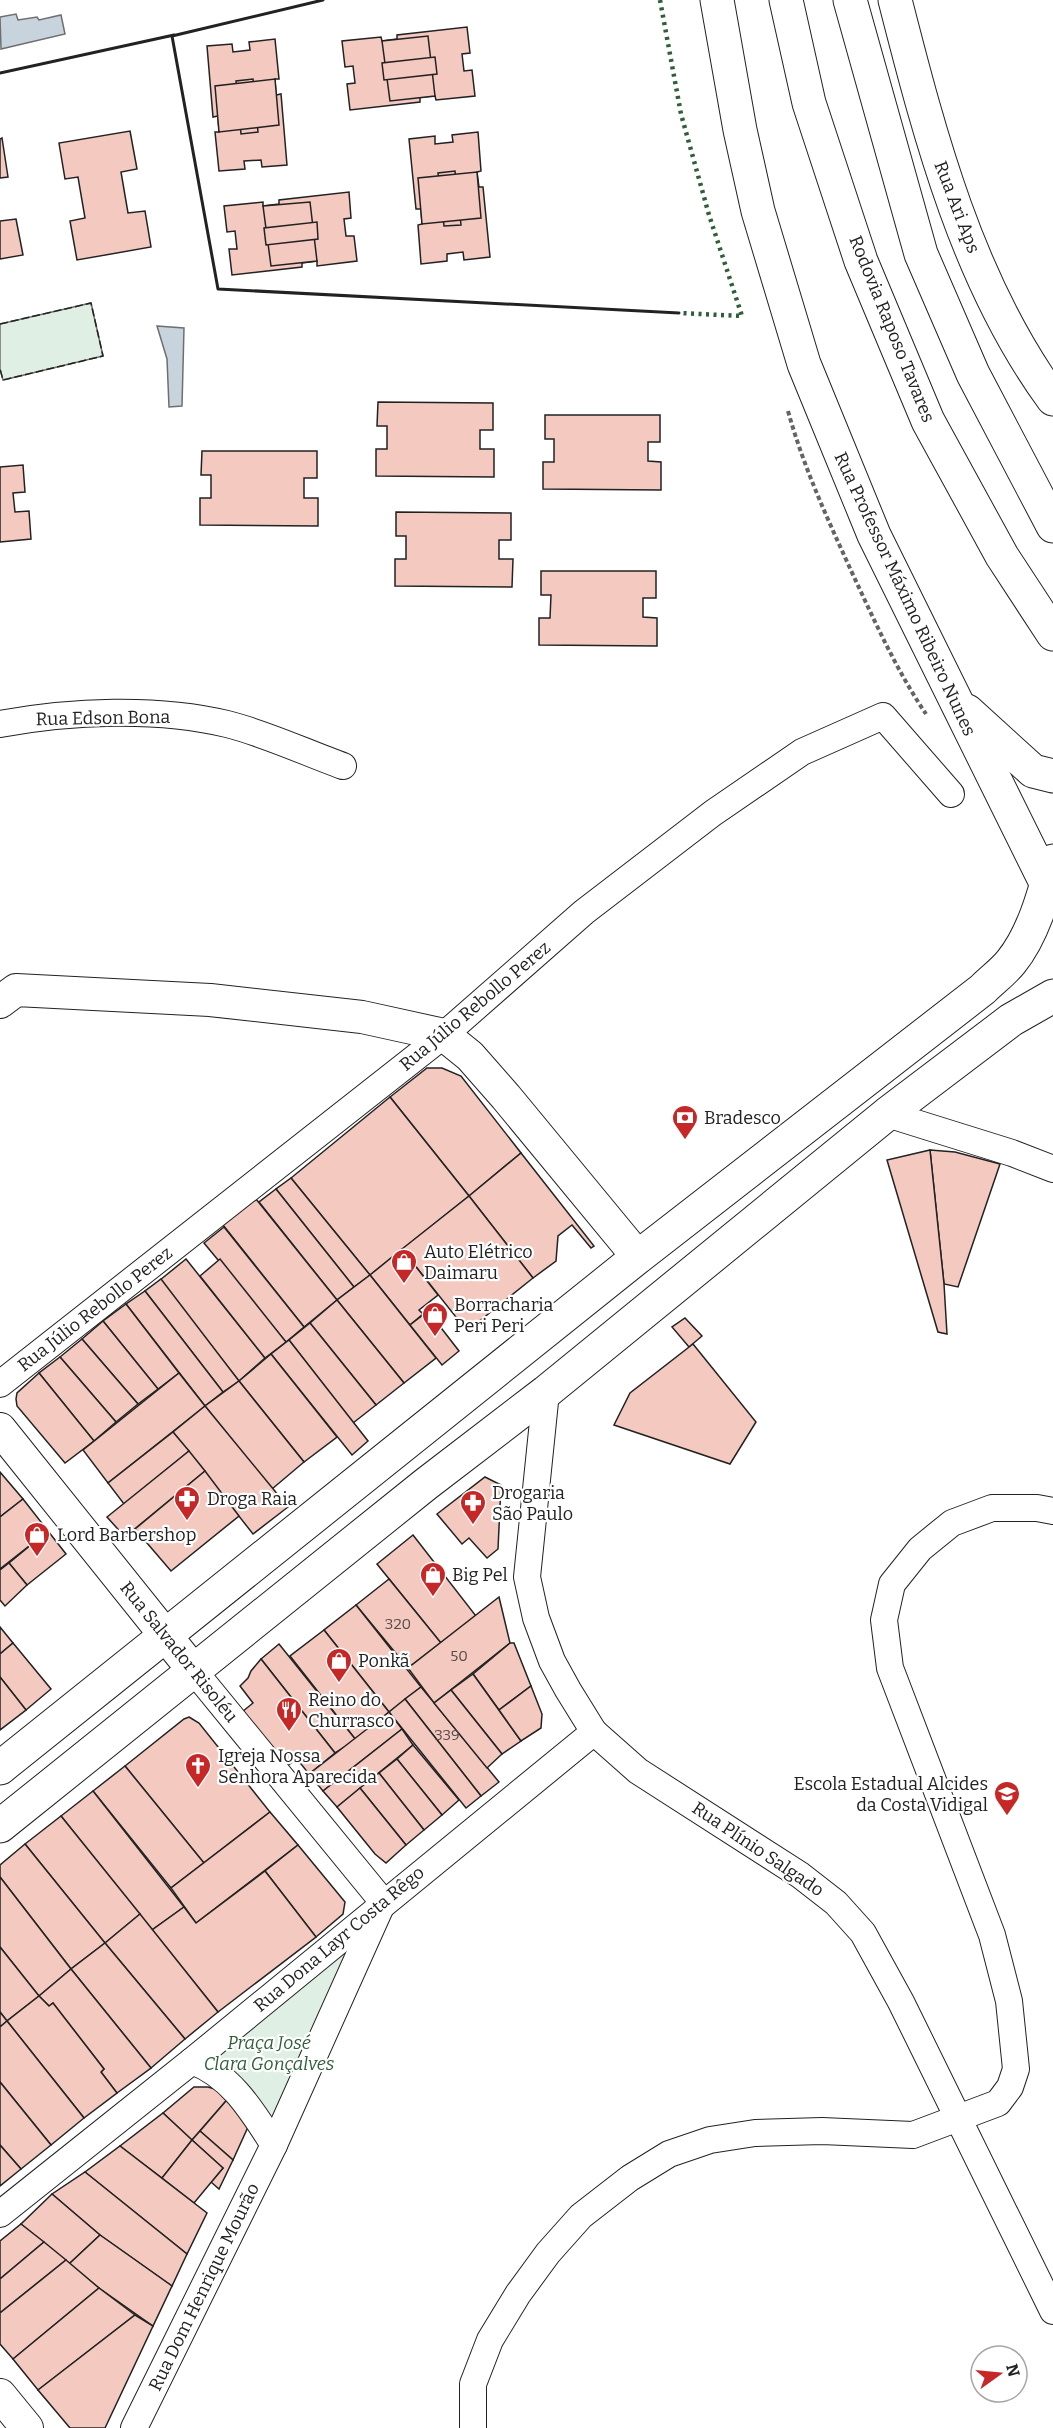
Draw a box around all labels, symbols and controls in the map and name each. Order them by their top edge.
street label: Rua Ari Aps [929,158,985,256]
street label: Rodovia Raposo Tavares [844,232,940,426]
street label: Rua Professor Máximo Ribeiro Nunes [829,449,981,739]
street label: Rua Edson Bona [35,706,171,730]
street label: Rua Júlio Rebollo Perez [395,936,555,1076]
bank icon: Bradesco [670,1103,700,1141]
place label: Bradesco [704,1107,781,1129]
place label: Auto Elétrico Daimaru [424,1241,533,1284]
street label: Rua Júlio Rebollo Perez [13,1242,177,1376]
shop icon: Auto Elétrico Daimaru [389,1247,419,1285]
place label: Borracharia Peri Peri [454,1294,553,1337]
shop icon: Borracharia Peri Peri [420,1300,450,1338]
place label: Drogaria São Paulo [492,1482,573,1525]
pharmacy icon: Droga Raia [172,1484,202,1522]
place label: Droga Raia [207,1488,297,1510]
pharmacy icon: Drogaria São Paulo [458,1488,488,1526]
shop icon: Lord Barbershop [22,1520,52,1558]
place label: Lord Barbershop [57,1524,196,1546]
shop icon: Big Pel [418,1560,448,1598]
place label: Big Pel [452,1564,508,1586]
street label: Rua Salvador Risoléu [115,1577,243,1727]
house number: 320 [385,1615,411,1633]
shop icon: Ponkã [324,1646,354,1684]
house number: 50 [450,1647,468,1665]
place label: Ponkã [358,1650,410,1672]
place label: Reino do Churrasco [308,1689,394,1732]
restaurant icon: Reino do Churrasco [274,1695,304,1733]
house number: 339 [434,1726,460,1744]
place label: Igreja Nossa Senhora Aparecida [218,1745,377,1788]
church icon: Igreja Nossa Senhora Aparecida [183,1751,213,1789]
place label: Escola Estadual Alcides da Costa Vidigal [794,1773,988,1816]
school or university icon: Escola Estadual Alcides da Costa Vidigal [992,1779,1022,1817]
street label: Rua Plínio Salgado [688,1797,828,1901]
street label: Rua Dona Layr Costa Rêgo [249,1861,429,2017]
park label: Praça José Clara Gonçalves [204,2032,335,2075]
street label: Rua Dom Henrique Mourão [144,2180,264,2394]
north arrow [969,2344,1029,2404]
text: N [1002,2362,1024,2379]

